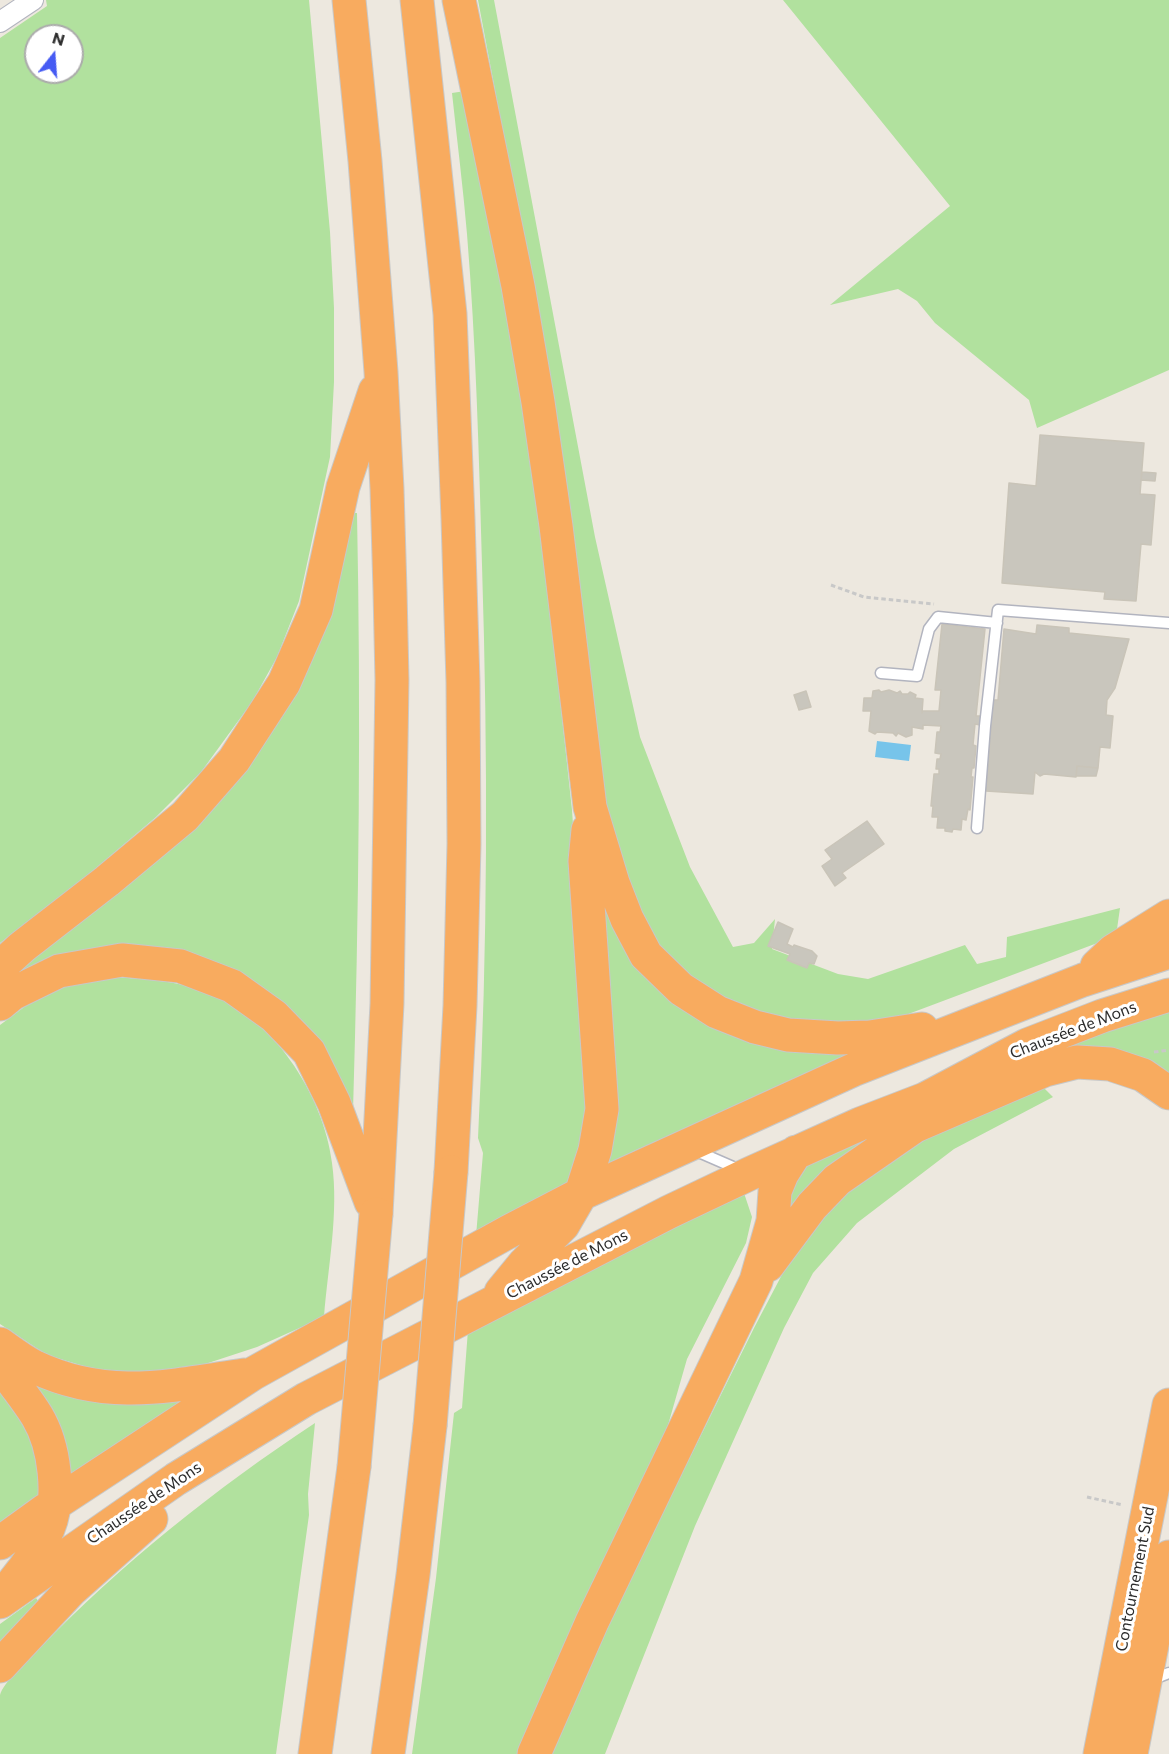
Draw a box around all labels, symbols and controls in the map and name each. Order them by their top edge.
north arrow [24,24,84,84]
text: N [50,27,67,49]
street label: Chaussée de Mons [1007,997,1139,1063]
street label: Chaussée de Mons [503,1225,631,1303]
street label: Chaussée de Mons [83,1458,205,1548]
street label: Contournement Sud [1112,1505,1158,1653]

